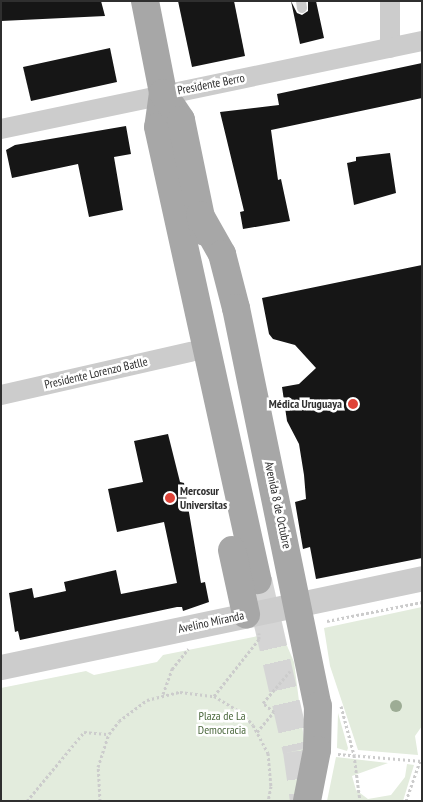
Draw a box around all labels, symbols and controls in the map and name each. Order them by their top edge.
street label: Presidente Berro [176,70,246,98]
street label: Presidente Lorenzo Batlle [43,354,149,392]
place label: Médica Uruguaya [269,397,342,411]
marker: Médica Uruguaya [346,397,360,411]
street label: Avenida 8 de Octubre [262,460,294,550]
place label: Mercosur Universitas [180,484,227,512]
marker: Mercosur Universitas [164,492,176,504]
street label: Avelino Miranda [177,608,245,636]
park label: Plaza de La Democracia [198,709,246,737]

